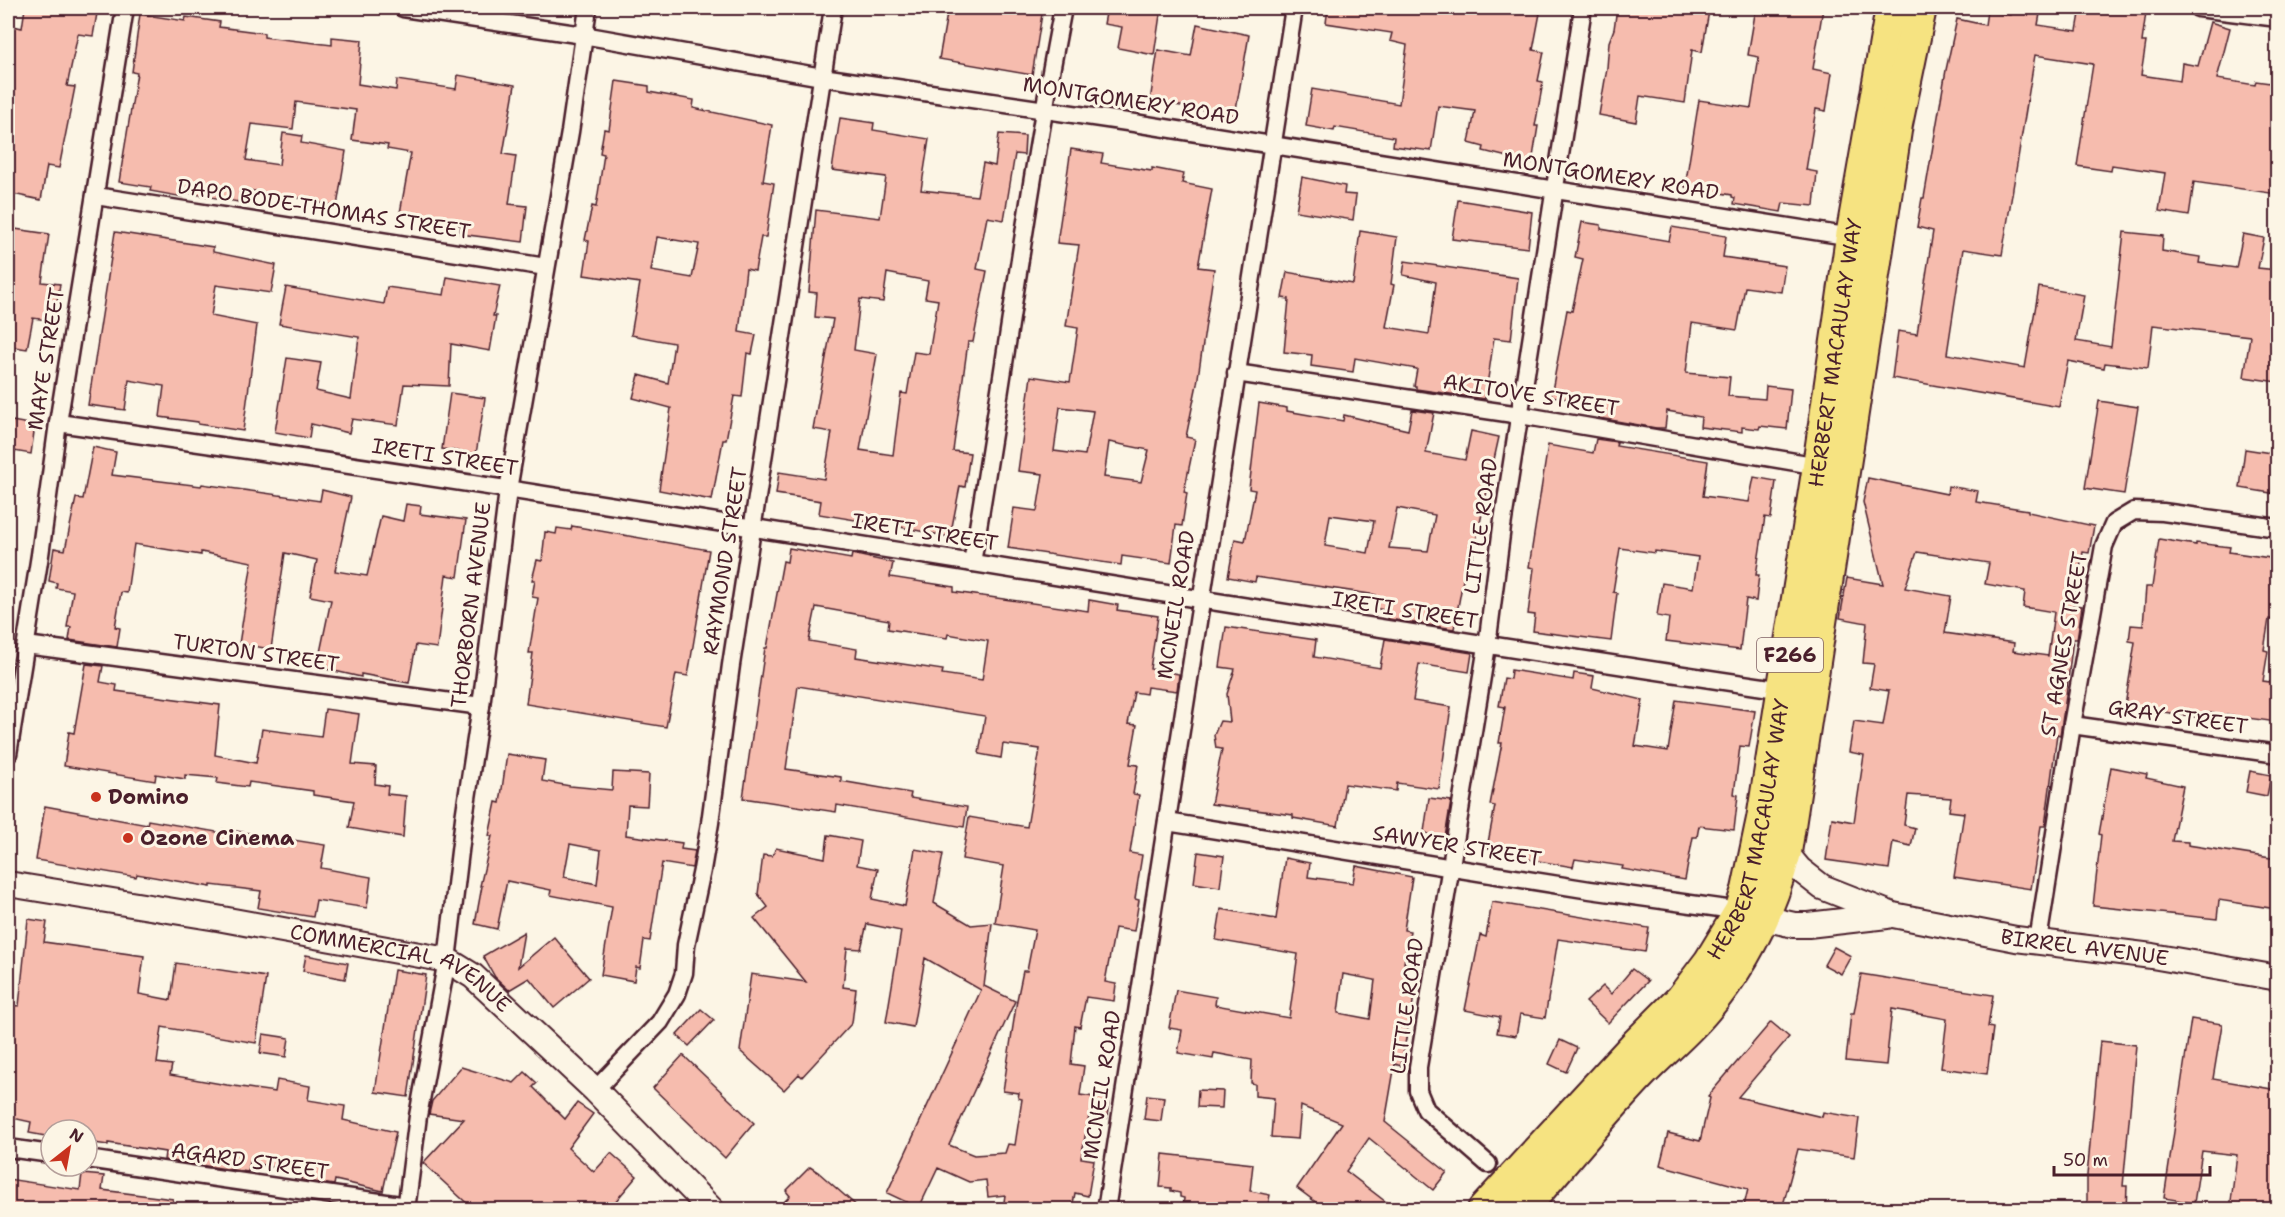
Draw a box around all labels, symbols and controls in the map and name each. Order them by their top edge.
street label: MONTGOMERY ROAD [1021,70,1241,132]
street label: MONTGOMERY ROAD [1501,145,1721,207]
street label: DAPO BODE-THOMAS STREET [175,172,473,246]
street label: HERBERT MACAULAY WAY [1802,216,1869,489]
street label: MAYE STREET [21,286,71,432]
street label: AKITOVE STREET [1441,367,1621,423]
street label: IRETI STREET [370,432,520,482]
street label: LITTLE ROAD [1458,456,1504,596]
street label: RAYMOND STREET [696,465,754,657]
street label: THORBORN AVENUE [444,501,498,709]
street label: IRETI STREET [850,507,1000,557]
street label: MCNEIL ROAD [1150,529,1202,681]
street label: ST AGNES STREET [2034,549,2094,739]
street label: IRETI STREET [1330,585,1480,635]
street label: TURTON STREET [171,627,341,679]
road number: F266 [1757,638,1823,672]
street label: GRAY STREET [2106,693,2250,741]
street label: HERBERT MACAULAY WAY [1700,696,1796,965]
place label: Domino [108,783,189,811]
marker: Domino [89,790,103,804]
street label: SAWYER STREET [1371,819,1543,873]
place label: Ozone Cinema [140,824,295,852]
marker: Ozone Cinema [121,831,135,845]
street label: COMMERCIAL AVENUE [288,918,517,1019]
street label: BIRREL AVENUE [1998,922,2171,973]
street label: LITTLE ROAD [1384,936,1430,1076]
street label: MCNEIL ROAD [1076,1009,1128,1161]
north arrow [39,1118,99,1178]
text: N [66,1123,87,1148]
street label: AGARD STREET [169,1136,331,1186]
scale bar [2054,1139,2210,1177]
text: 50 m [2063,1148,2108,1172]

